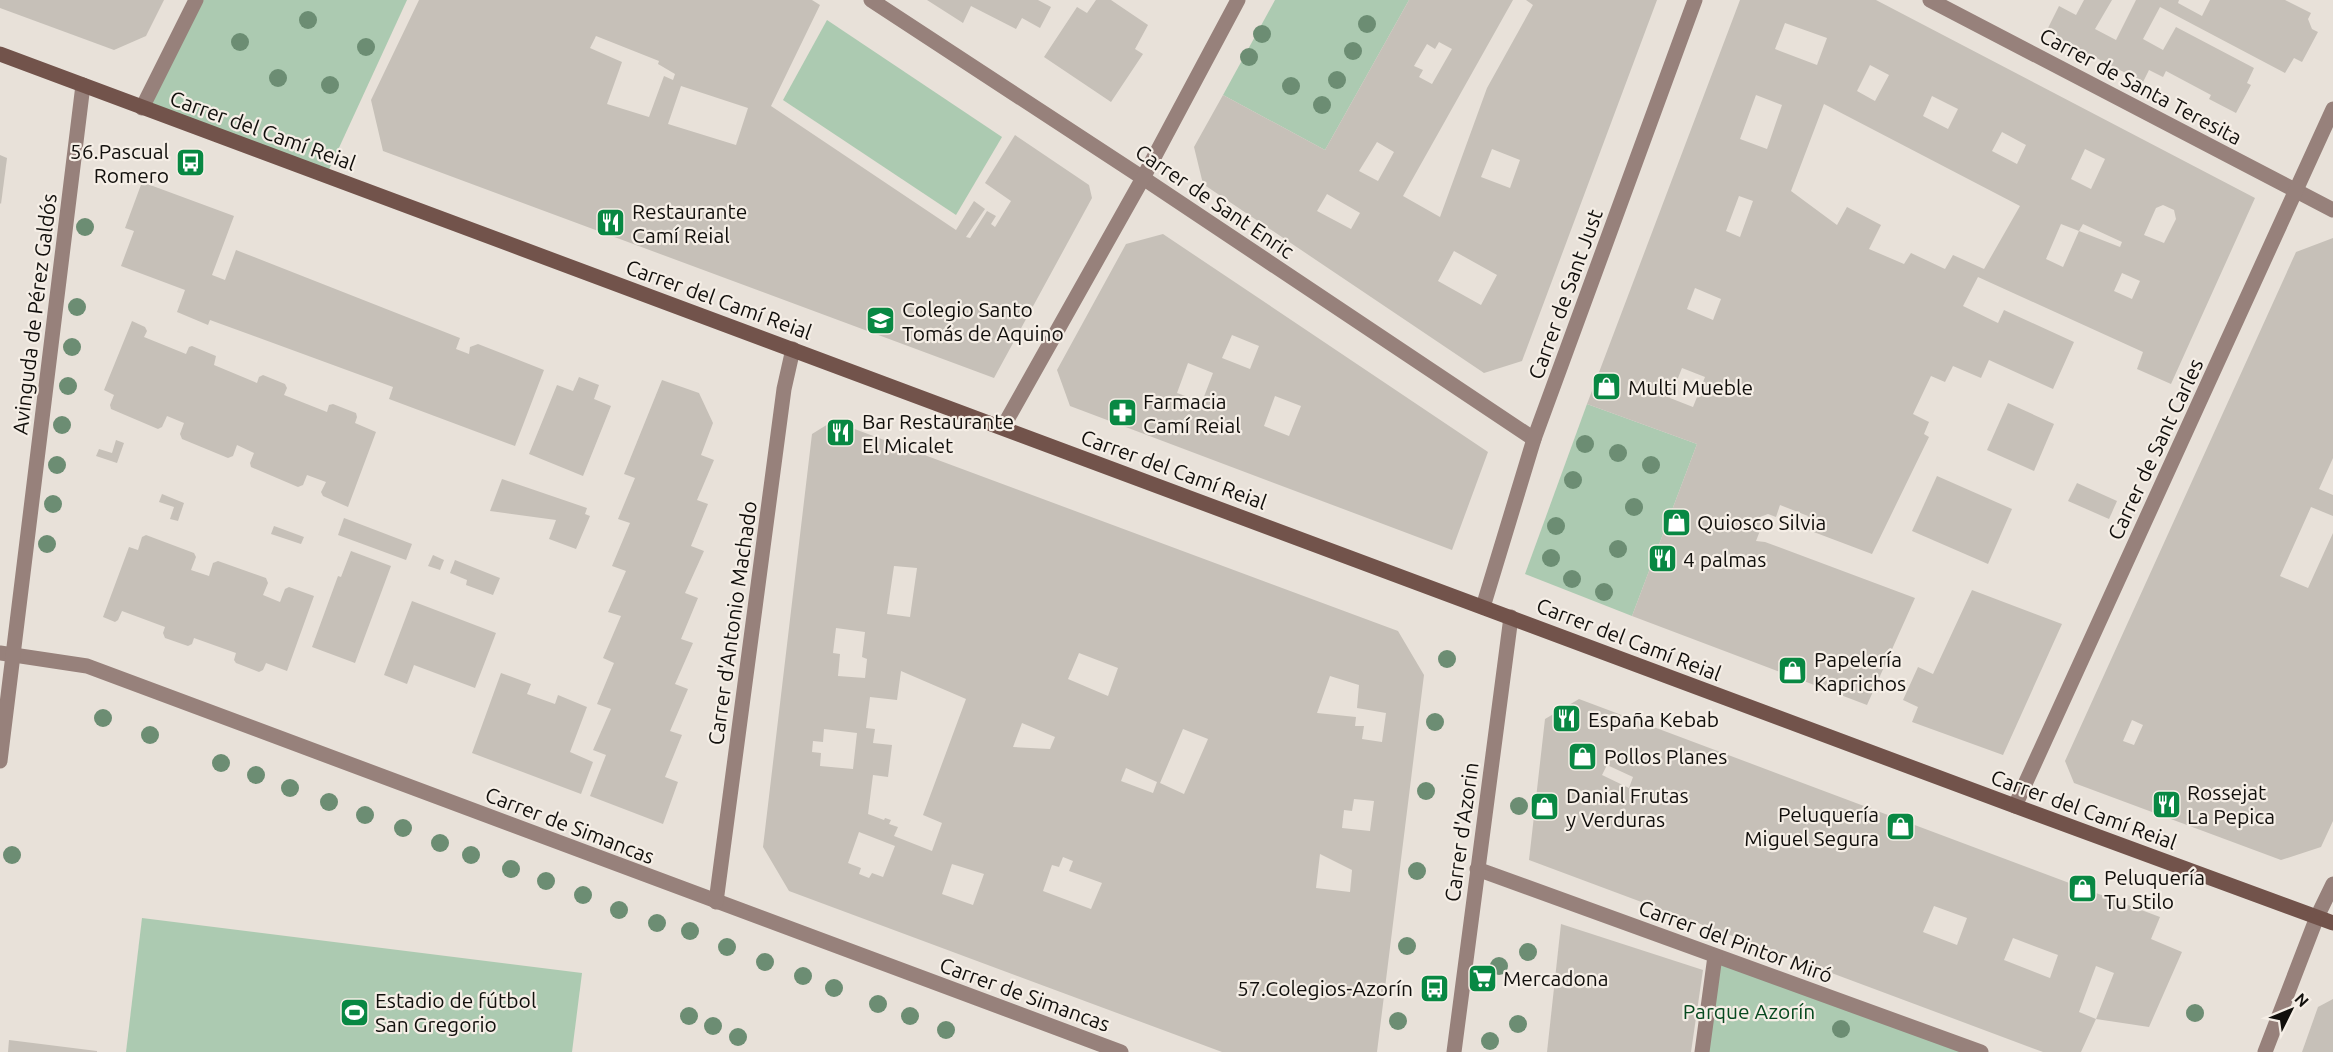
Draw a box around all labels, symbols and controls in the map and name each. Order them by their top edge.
street label: Carrer de Santa Teresita [2036,23,2246,149]
street label: Carrer del Camí Reial [167,85,359,175]
place label: 56.Pascual Romero [70,139,169,187]
street label: Carrer de Sant Enric [1131,139,1299,263]
bus stop icon: 56.Pascual Romero [174,147,206,179]
street label: Avinguda de Pérez Galdós [7,192,61,436]
place label: Restaurante Camí Reial [632,199,747,247]
street label: Carrer de Sant Just [1523,206,1607,382]
restaurant icon: Restaurante Camí Reial [595,207,627,239]
street label: Carrer del Camí Reial [623,254,815,344]
place label: Colegio Santo Tomás de Aquino [902,297,1064,345]
school or university icon: Colegio Santo Tomás de Aquino [865,305,897,337]
street label: Carrer de Sant Carles [2102,354,2208,544]
shop icon: Multi Mueble [1591,371,1623,403]
place label: Multi Mueble [1628,375,1753,399]
place label: Farmacia Camí Reial [1143,389,1241,437]
pharmacy icon: Farmacia Camí Reial [1106,397,1138,429]
place label: Bar Restaurante El Micalet [862,409,1014,457]
restaurant icon: Bar Restaurante El Micalet [825,417,857,449]
street label: Carrer del Camí Reial [1078,424,1270,514]
street label: Carrer d'Antonio Machado [703,499,761,747]
shop icon: Quiosco Silvia [1660,506,1692,538]
place label: Quiosco Silvia [1697,510,1826,534]
restaurant icon: 4 palmas [1646,543,1678,575]
place label: 4 palmas [1683,547,1766,571]
street label: Carrer del Camí Reial [1533,593,1725,685]
place label: Papelería Kaprichos [1814,647,1906,695]
shop icon: Papelería Kaprichos [1777,655,1809,687]
restaurant icon: España Kebab [1551,703,1583,735]
place label: España Kebab [1588,707,1719,731]
shop icon: Pollos Planes [1567,740,1599,772]
place label: Pollos Planes [1604,744,1727,768]
street label: Carrer d'Azorin [1439,761,1483,903]
street label: Carrer del Camí Reial [1988,764,2180,854]
place label: Rossejat La Pepica [2187,780,2275,828]
street label: Carrer de Simancas [482,782,658,868]
place label: Danial Frutas y Verduras [1566,783,1689,831]
restaurant icon: Rossejat La Pepica [2150,788,2182,820]
shop icon: Danial Frutas y Verduras [1529,791,1561,823]
place label: Peluquería Miguel Segura [1744,802,1879,850]
shop icon: Peluquería Miguel Segura [1884,810,1916,842]
place label: Peluquería Tu Stilo [2104,865,2205,913]
shop icon: Peluquería Tu Stilo [2067,873,2099,905]
street label: Carrer del Pintor Miró [1636,895,1836,987]
street label: Carrer de Simancas [937,952,1113,1036]
supermarket icon: Mercadona [1466,962,1498,994]
place label: Mercadona [1503,966,1609,990]
bus stop icon: 57.Colegios-Azorín [1418,972,1450,1004]
place label: 57.Colegios-Azorín [1237,976,1413,1000]
north arrow [2261,980,2321,1040]
place label: Estadio de fútbol San Gregorio [375,988,536,1036]
text: N [2291,989,2313,1010]
sports icon: Estadio de fútbol San Gregorio [338,996,370,1028]
park label: Parque Azorín [1683,999,1815,1023]

